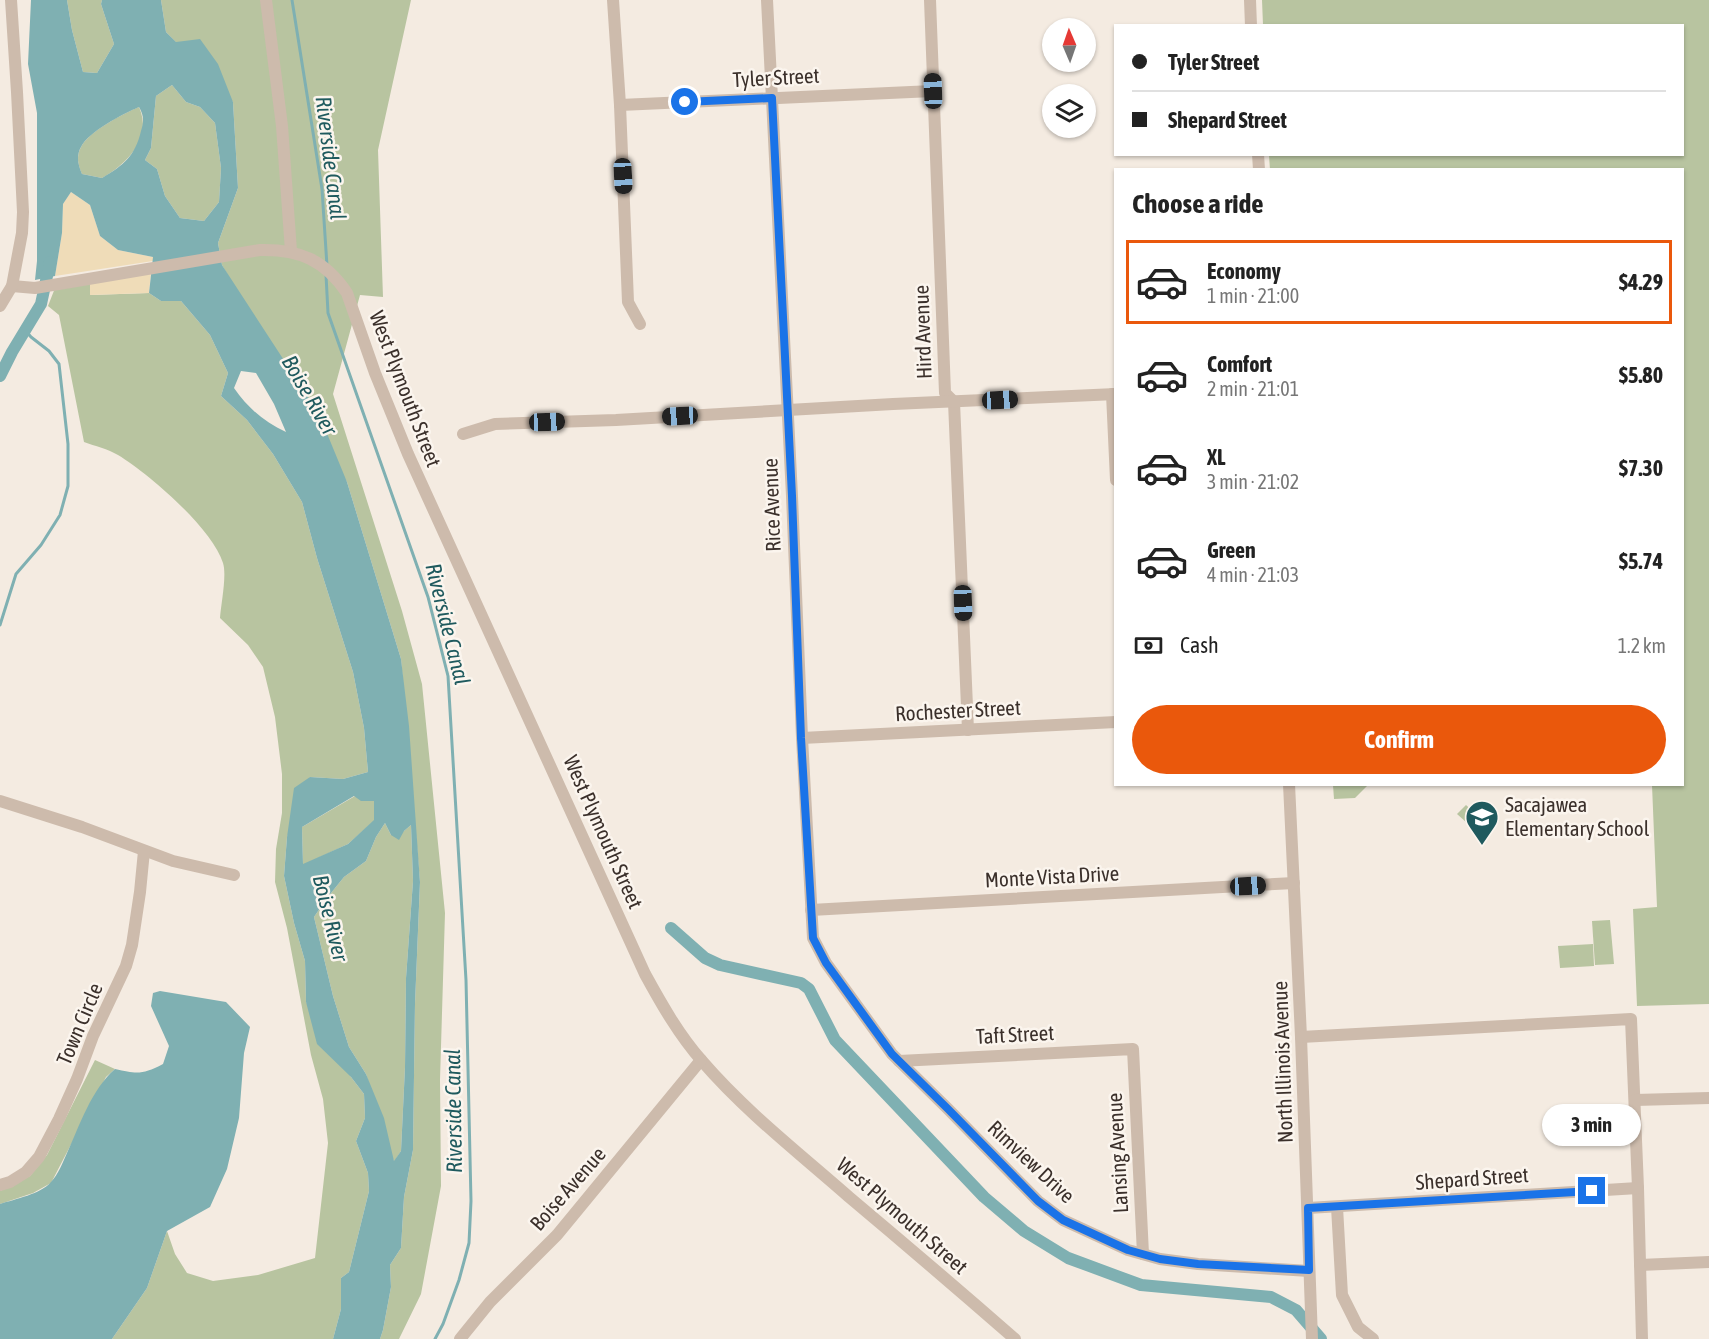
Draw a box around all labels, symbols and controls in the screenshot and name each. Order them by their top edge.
north arrow [1042,18,1096,72]
map controls [1042,18,1096,138]
text: Tyler Street [1168,49,1259,75]
street label: Tyler Street [732,63,820,91]
car [923,73,943,109]
button: layers [1042,84,1096,138]
route start [671,88,698,115]
water label: Riverside Canal [311,95,351,221]
text: Shepard Street [1168,107,1287,133]
car [613,158,633,194]
text: Choose a ride [1132,188,1264,219]
icon: car [1135,255,1189,309]
text: Economy [1207,258,1281,284]
text: $4.29 [1619,269,1663,295]
text: 1 min · 21:00 [1207,284,1299,307]
street label: Hird Avenue [908,285,936,380]
street label: West Plymouth Street [365,307,447,470]
icon: car [1135,348,1189,402]
water label: Boise River [277,350,344,441]
text: Comfort [1207,351,1272,377]
text: $5.80 [1619,362,1663,388]
text: 2 min · 21:01 [1207,377,1299,400]
car [982,390,1018,410]
car [662,406,698,426]
car [529,412,565,432]
icon: car [1135,441,1189,495]
text: XL [1207,444,1225,470]
text: $7.30 [1619,455,1663,481]
street label: Rice Avenue [757,458,785,552]
text: 3 min · 21:02 [1207,470,1299,493]
icon: car [1135,534,1189,588]
text: Green [1207,537,1256,563]
text: $5.74 [1619,548,1663,574]
water label: Riverside Canal [420,560,476,688]
text: 4 min · 21:03 [1207,563,1299,586]
car [953,585,973,621]
icon: cash [1132,629,1165,662]
text: Cash [1180,632,1219,658]
text: 1.2 km [1618,634,1666,657]
street label: Rochester Street [895,695,1021,725]
button: Confirm [1132,705,1666,774]
street label: West Plymouth Street [559,751,648,912]
place label: Sacajawea Elementary School [1505,792,1650,840]
school or university icon: Sacajawea Elementary School [1464,799,1500,846]
street label: Monte Vista Drive [984,861,1120,892]
water label: Boise River [308,872,355,965]
car [1230,876,1266,896]
street label: Town Circle [51,979,107,1068]
street label: North Illinois Avenue [1267,981,1297,1143]
street label: Taft Street [975,1020,1055,1048]
water label: Riverside Canal [439,1049,467,1173]
street label: Lansing Avenue [1102,1092,1132,1214]
callout: 3 min [1542,1104,1642,1146]
text: 3 min [1571,1113,1612,1136]
street label: Rimview Drive [983,1115,1080,1207]
street label: Boise Avenue [525,1142,610,1235]
street label: West Plymouth Street [832,1152,973,1278]
street label: Shepard Street [1415,1162,1529,1194]
route end [1578,1177,1605,1204]

